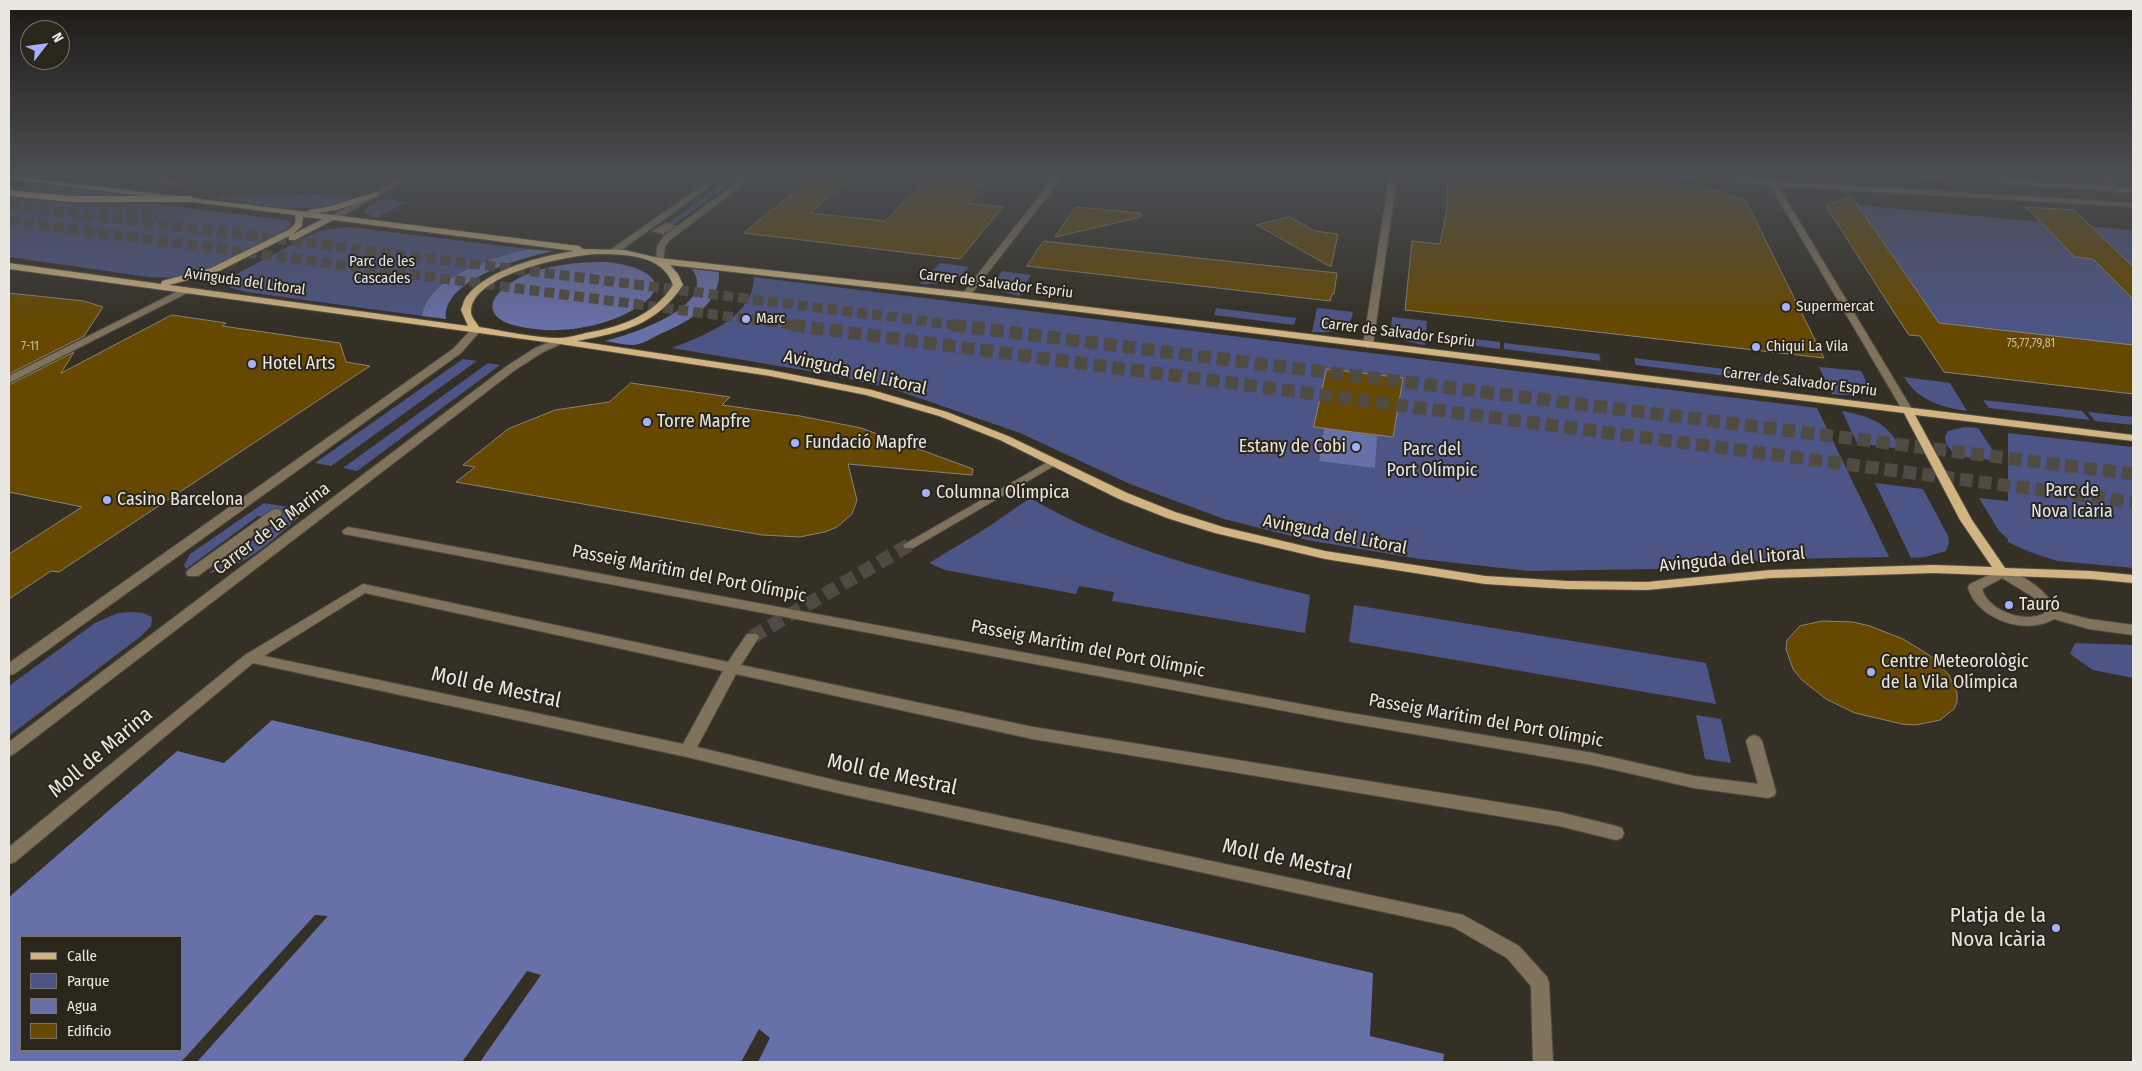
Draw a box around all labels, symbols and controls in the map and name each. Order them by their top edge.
north arrow [20,20,70,70]
text: N [48,30,67,46]
park label: Parc de les Cascades [349,253,415,288]
street label: Avinguda del Litoral [183,265,307,299]
street label: Carrer de Salvador Espriu [918,266,1074,302]
place label: Supermercat [1796,298,1874,316]
marker: Supermercat [1780,301,1792,313]
place label: Marc [756,310,785,328]
marker: Marc [740,313,752,325]
street label: Carrer de Salvador Espriu [1320,315,1476,351]
house number: 75,77,79,81 [2007,337,2055,351]
place label: Chiqui La Vila [1766,338,1848,356]
house number: 7-11 [21,340,39,354]
marker: Chiqui La Vila [1750,341,1762,353]
street label: Avinguda del Litoral [781,346,929,400]
place label: Hotel Arts [262,353,335,375]
marker: Hotel Arts [246,358,258,370]
street label: Carrer de Salvador Espriu [1722,364,1878,400]
place label: Torre Mapfre [657,411,750,433]
marker: Torre Mapfre [641,416,653,428]
place label: Fundació Mapfre [805,432,927,454]
place label: Estany de Cobi [1239,436,1346,458]
marker: Fundació Mapfre [789,437,801,449]
park label: Parc del Port Olímpic [1387,439,1477,482]
marker: Estany de Cobi [1350,441,1362,453]
street label: Carrer de la Marina [209,478,335,580]
park label: Parc de Nova Icària [2031,480,2113,522]
place label: Columna Olímpica [936,482,1070,504]
marker: Columna Olímpica [920,487,932,499]
place label: Casino Barcelona [117,489,243,511]
marker: Casino Barcelona [101,494,113,506]
street label: Avinguda del Litoral [1261,510,1409,560]
street label: Passeig Marítim del Port Olímpic [570,541,808,607]
street label: Avinguda del Litoral [1658,543,1806,577]
place label: Tauró [2019,594,2060,616]
marker: Tauró [2003,599,2015,611]
street label: Passeig Marítim del Port Olímpic [969,616,1207,682]
place label: Centre Meteorològic de la Vila Olímpica [1881,651,2029,694]
street label: Moll de Mestral [429,662,563,714]
marker: Centre Meteorològic de la Vila Olímpica [1865,666,1877,678]
street label: Passeig Marítim del Port Olímpic [1367,690,1605,752]
street label: Moll de Marina [44,702,158,804]
street label: Moll de Mestral [825,749,959,801]
street label: Moll de Mestral [1220,834,1354,886]
place label: Platja de la Nova Icària [1950,903,2046,953]
marker: Platja de la Nova Icària [2050,922,2062,934]
legend [20,936,182,1051]
text: Calle [67,947,97,965]
text: Parque [67,972,110,990]
text: Agua [67,997,97,1015]
text: Edificio [67,1022,112,1040]

